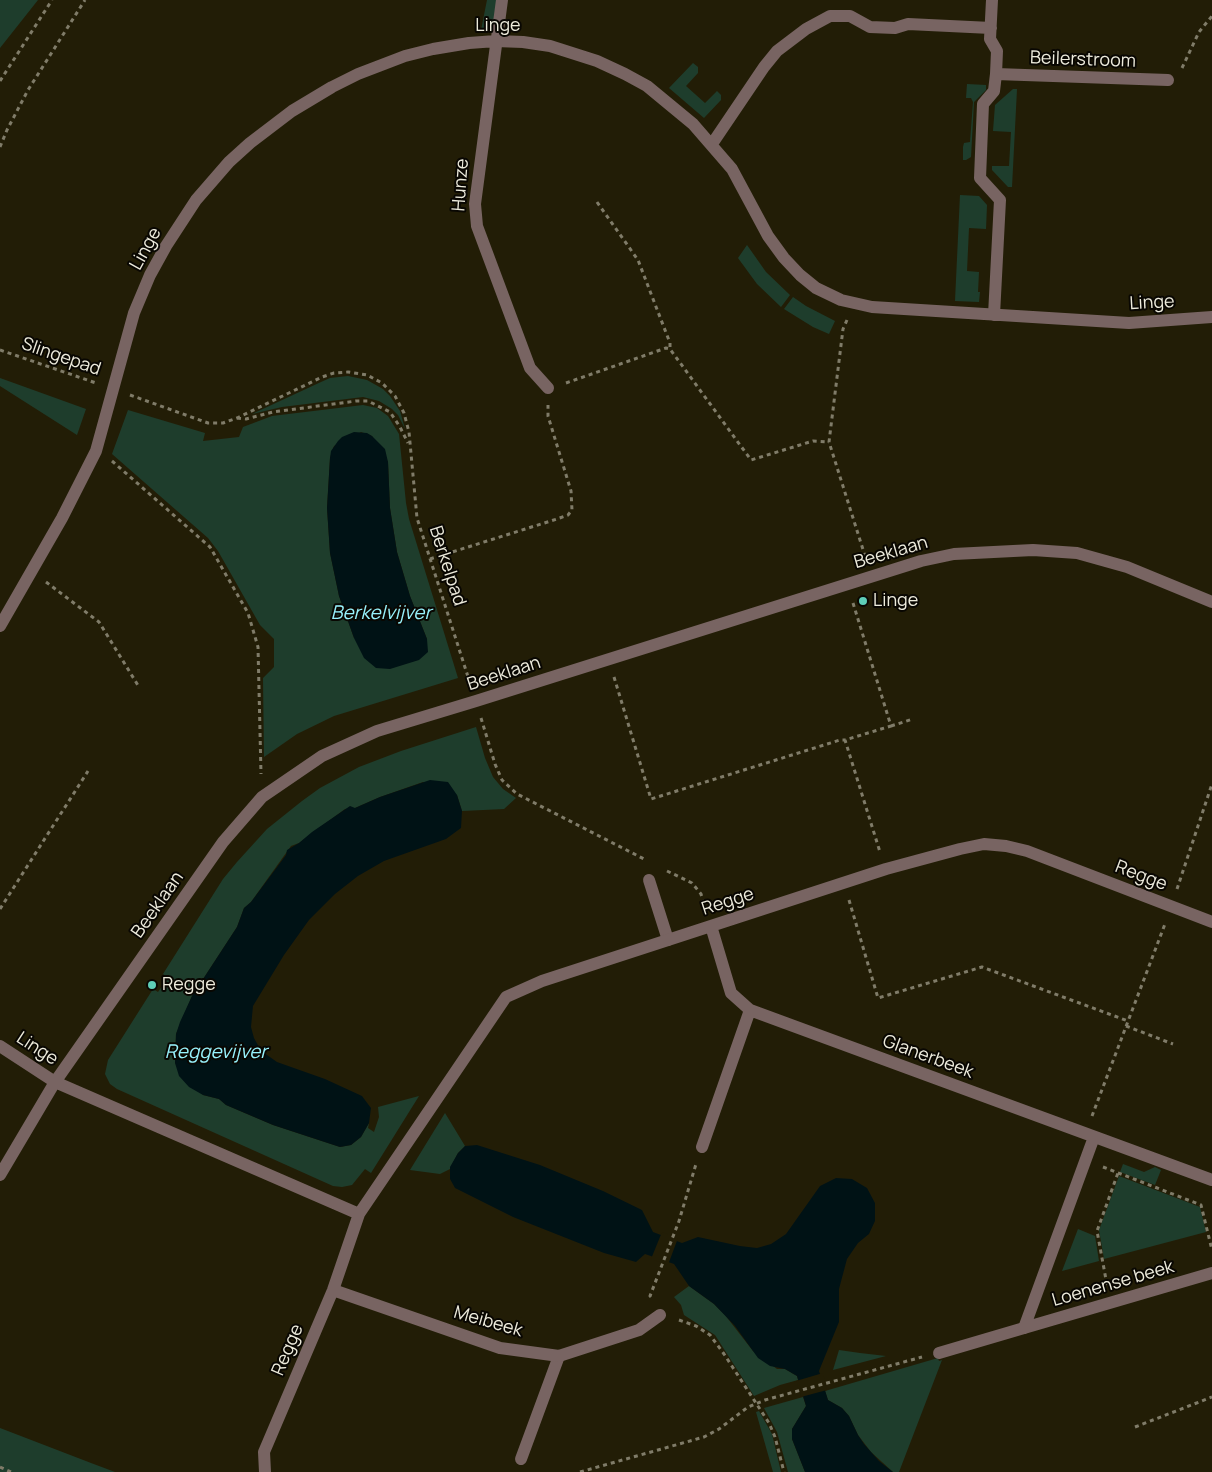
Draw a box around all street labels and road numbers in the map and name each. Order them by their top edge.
street label: Linge [475,15,521,37]
street label: Beilerstroom [1030,47,1136,73]
street label: Hunze [448,158,474,212]
street label: Linge [126,224,166,274]
street label: Linge [1129,291,1175,315]
street label: Slingepad [19,333,103,381]
street label: Berkelpad [424,523,470,609]
street label: Beeklaan [852,532,930,574]
street label: Beeklaan [465,652,543,696]
street label: Regge [1112,856,1170,896]
street label: Beeklaan [127,868,189,942]
street label: Regge [699,883,757,921]
street label: Linge [12,1028,62,1070]
street label: Glanerbeek [880,1031,976,1083]
street label: Loenense beek [1050,1256,1176,1312]
street label: Meibeek [451,1302,525,1342]
street label: Regge [268,1321,308,1379]

